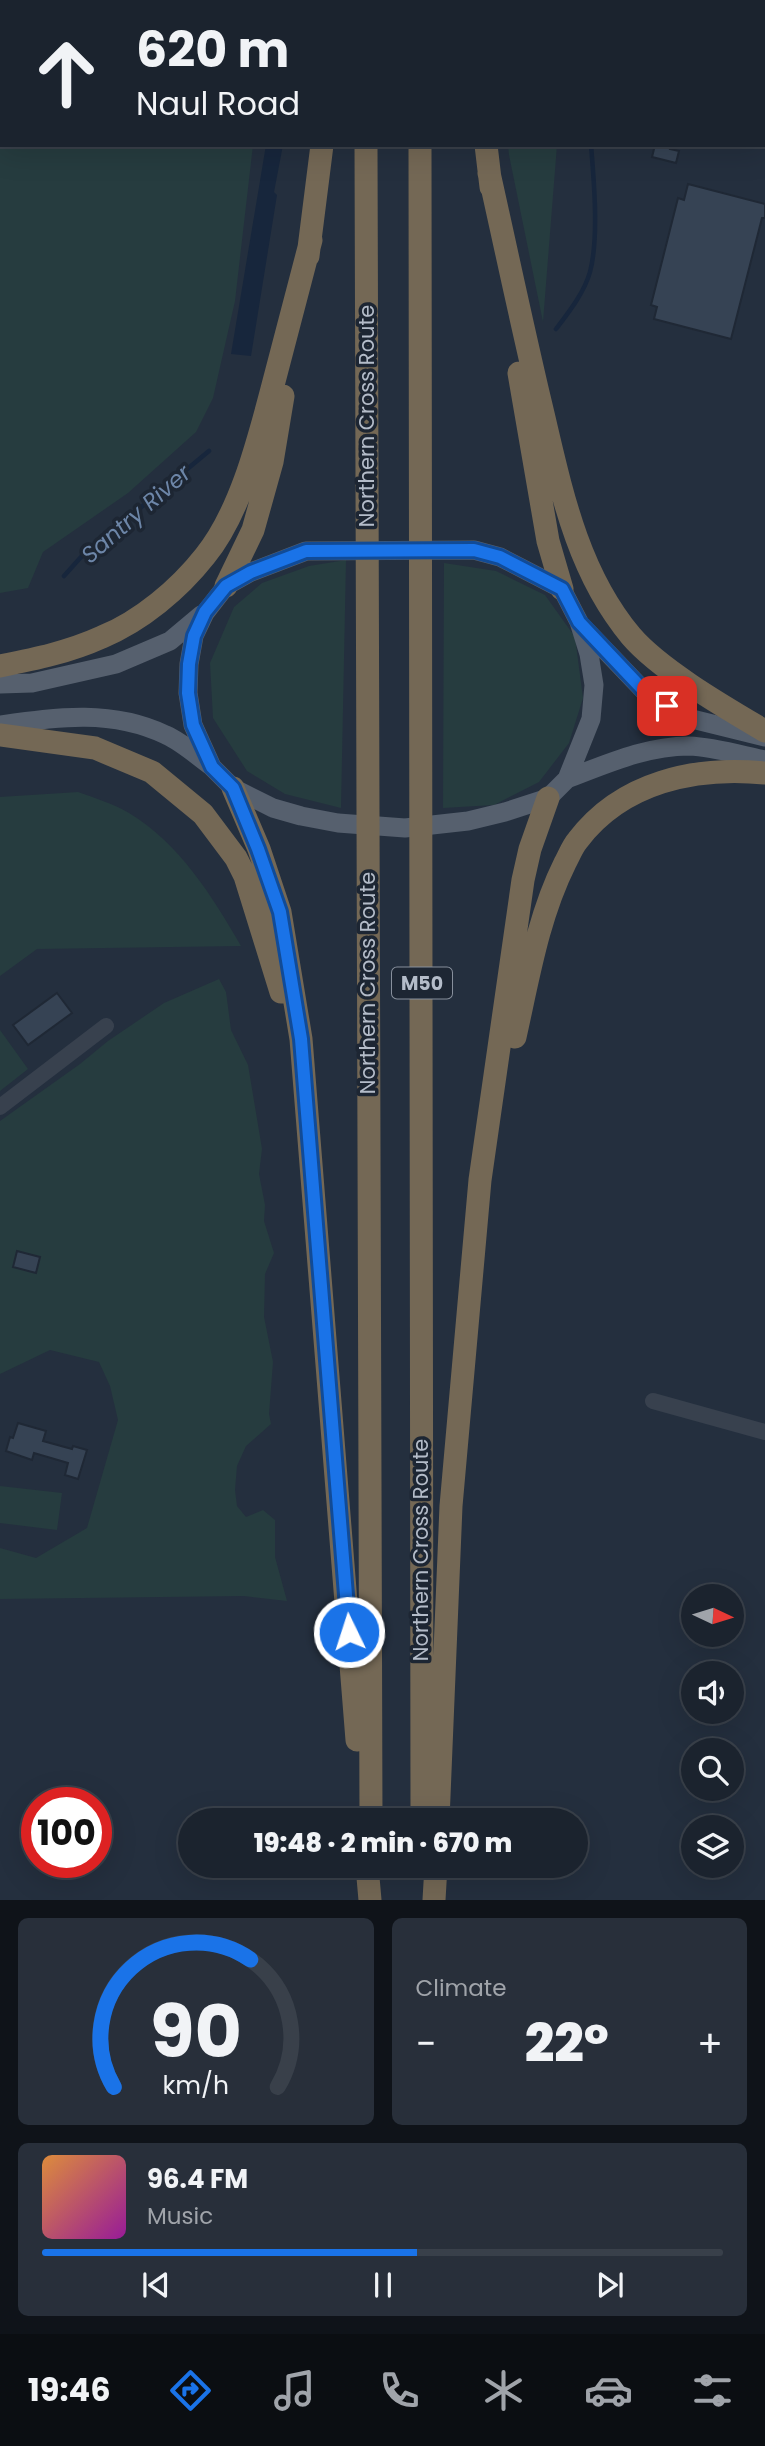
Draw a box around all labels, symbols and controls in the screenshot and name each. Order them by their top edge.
text: 620 m [136,16,289,84]
icon: ahead [21,28,112,119]
text: Naul Road [136,81,300,126]
street label: Northern Cross Route [352,305,381,527]
water label: Santry River [74,456,199,571]
pin [637,676,697,736]
icon: arrive [648,687,686,725]
street label: Northern Cross Route [353,872,382,1094]
road number: M50 [392,967,452,998]
street label: Northern Cross Route [406,1439,435,1661]
north arrow [681,1584,744,1647]
map controls [681,1584,744,1878]
position arrow [312,1595,386,1669]
button: sound [681,1661,744,1724]
button: search [681,1738,744,1801]
speed limit sign: 100 [21,1787,112,1878]
button: layers [681,1815,744,1878]
text: 19:48 · 2 min · 670 m [254,1825,512,1861]
text: Climate [416,1972,506,2004]
text: 90 [150,1982,242,2083]
text: 22° [525,2007,609,2080]
text: − [416,2017,436,2070]
text: + [697,2017,723,2070]
text: km/h [162,2068,229,2103]
text: 96.4 FM [147,2161,248,2197]
text: Music [147,2200,213,2232]
icon: previous [137,2266,175,2304]
icon: pause [364,2266,402,2304]
icon: next [591,2266,629,2304]
icon: directions [166,2366,215,2415]
icon: music [270,2366,319,2415]
icon: phone [375,2366,424,2415]
icon: climate [479,2366,528,2415]
icon: car [584,2366,633,2415]
icon: filters [688,2366,737,2415]
text: 19:46 [28,2367,111,2412]

